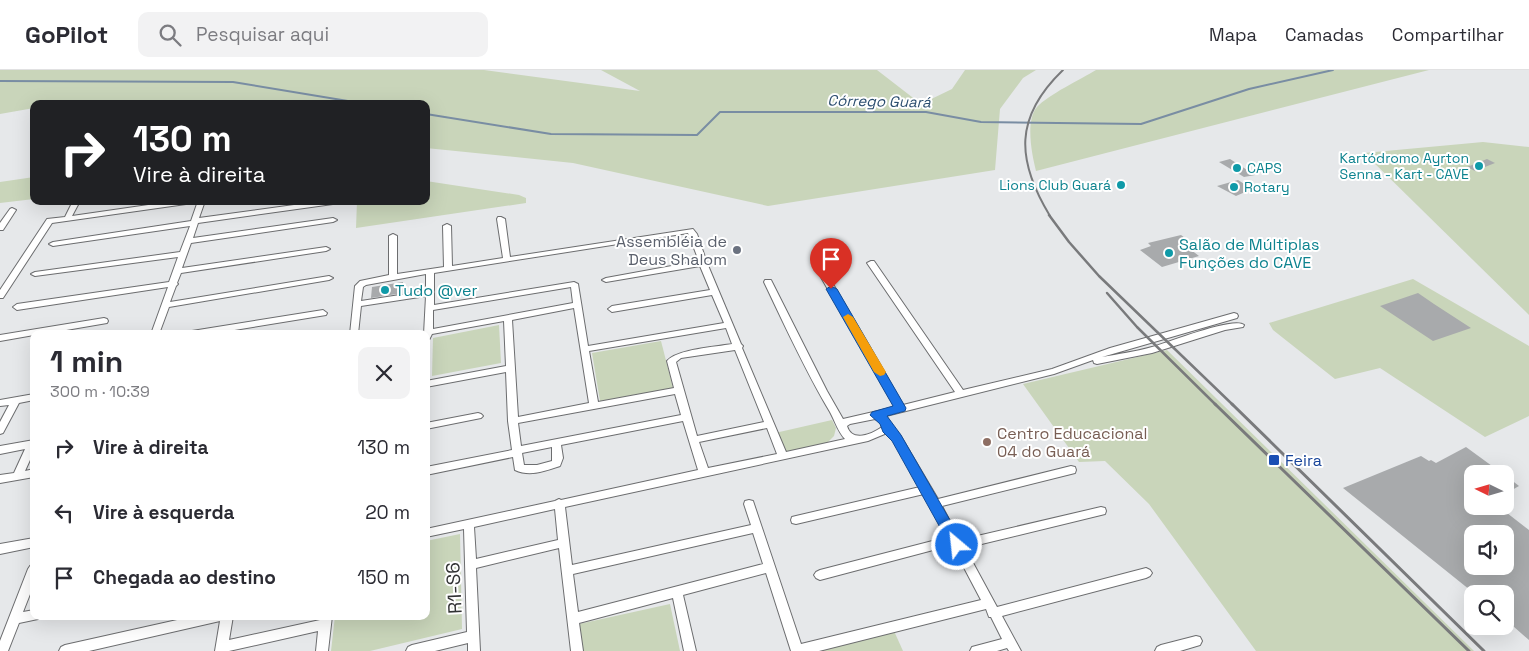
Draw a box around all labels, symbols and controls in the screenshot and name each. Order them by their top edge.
search box [138,12,488,57]
text: GoPilot [25,19,108,50]
icon: search [156,21,184,49]
text: Pesquisar aqui [196,22,329,47]
text: Mapa [1209,23,1257,46]
text: Camadas [1285,23,1364,46]
text: Compartilhar [1392,23,1504,46]
water label: Córrego Guará [827,91,931,111]
text: 130 m [133,117,232,161]
icon: right [50,120,115,185]
place label: Kartódromo Ayrton Senna - Kart - CAVE [1339,149,1469,183]
place label: CAPS [1247,159,1282,177]
text: Vire à direita [133,160,265,188]
marker: Kartódromo Ayrton Senna - Kart - CAVE [1473,160,1485,172]
marker: CAPS [1231,162,1243,174]
place label: Lions Club Guará [999,176,1111,194]
place label: Rotary [1244,178,1290,196]
marker: Lions Club Guará [1115,179,1127,191]
marker: Rotary [1228,181,1240,193]
place label: Assembléia de Deus Shalom [616,231,727,270]
place label: Salão de Múltiplas Funções do CAVE [1179,234,1319,273]
pin [810,238,852,289]
marker: Assembléia de Deus Shalom [731,244,743,256]
icon: arrive [817,245,845,273]
marker: Salão de Múltiplas Funções do CAVE [1163,247,1175,259]
place label: Tudo @ver [395,280,478,301]
marker: Tudo @ver [379,284,391,296]
text: 1 min [50,342,123,381]
button: close [358,347,410,399]
text: 300 m · 10:39 [50,381,150,402]
place label: Centro Educacional 04 do Guará [997,423,1147,462]
icon: right [50,434,78,462]
text: Vire à direita [93,435,209,460]
text: 130 m [357,435,410,460]
marker: Centro Educacional 04 do Guará [981,436,993,448]
place label: Feira [1285,450,1322,471]
marker: Feira [1267,453,1281,467]
north arrow [1464,465,1514,515]
map controls [1464,465,1514,635]
icon: left [50,499,78,527]
text: Vire à esquerda [93,500,235,525]
text: 20 m [365,500,410,525]
position arrow [930,518,982,570]
button: sound [1464,525,1514,575]
street label: R1-S6 [440,561,468,615]
icon: arrive [50,564,78,592]
text: Chegada ao destino [93,565,276,590]
text: 150 m [357,565,410,590]
button: search [1464,585,1514,635]

